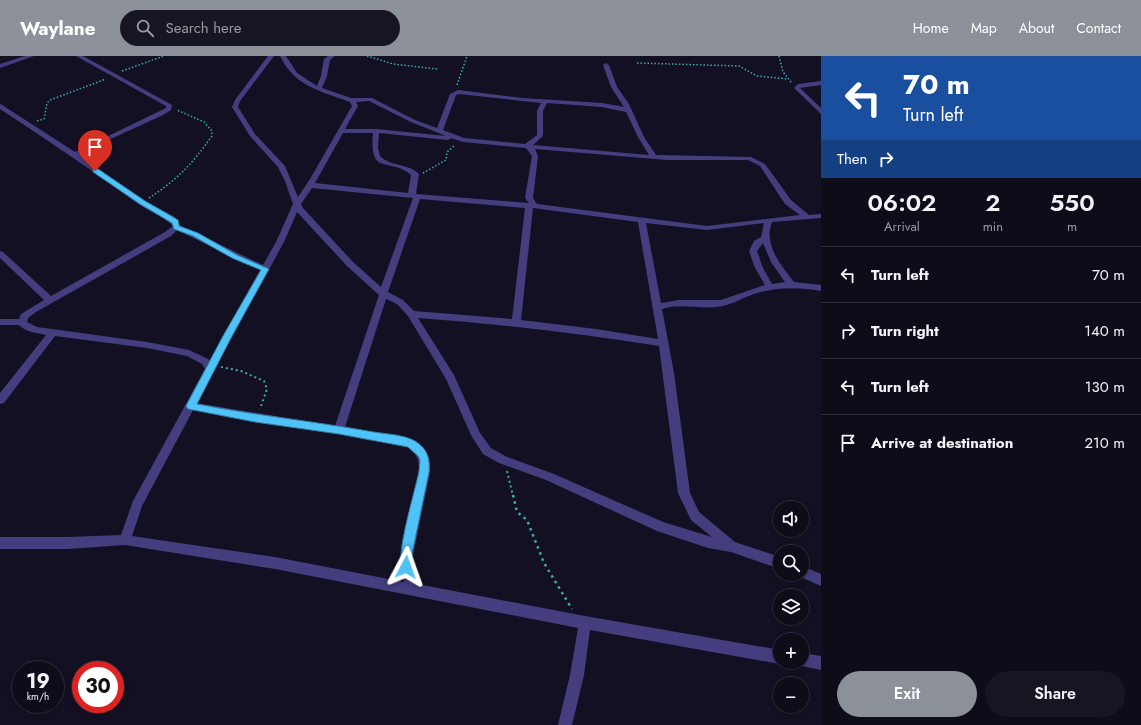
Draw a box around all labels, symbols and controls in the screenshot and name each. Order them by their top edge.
search box [120,10,400,46]
text: Waylane [20,15,96,42]
icon: search [134,17,156,39]
text: Search here [166,17,241,39]
text: Home [913,18,949,38]
text: Map [971,18,997,38]
text: About [1019,18,1054,38]
text: Contact [1076,18,1121,38]
text: 70 m [903,64,970,105]
icon: left [837,72,889,124]
text: Turn left [903,102,963,128]
pin [78,130,112,171]
icon: arrive [84,136,106,158]
text: Then [837,148,867,170]
icon: right [875,148,897,170]
text: 06:02 [867,185,936,220]
text: 2 [985,185,1000,220]
text: 550 [1049,185,1095,220]
text: Arrival [884,217,920,236]
text: min [983,217,1003,236]
text: m [1067,217,1077,236]
icon: left [837,264,859,286]
text: Turn left [871,264,929,286]
text: 70 m [1092,264,1125,286]
icon: right [837,320,859,342]
text: Turn right [871,320,939,342]
text: 140 m [1084,320,1125,342]
icon: left [837,376,859,398]
text: Turn left [871,376,929,398]
text: 130 m [1085,376,1125,398]
icon: arrive [837,432,859,454]
text: Arrive at destination [871,432,1013,454]
text: 210 m [1085,432,1125,454]
map controls [773,501,809,713]
button: sound [773,501,809,537]
button: search [773,545,809,581]
position arrow [385,546,427,588]
button: layers [773,589,809,625]
button: + [773,633,809,669]
speed limit sign: 30 [72,661,124,713]
text: 19 [26,667,50,696]
button: Exit [837,671,977,717]
button: Share [985,671,1125,717]
button: − [773,677,809,713]
text: km/h [27,689,49,704]

